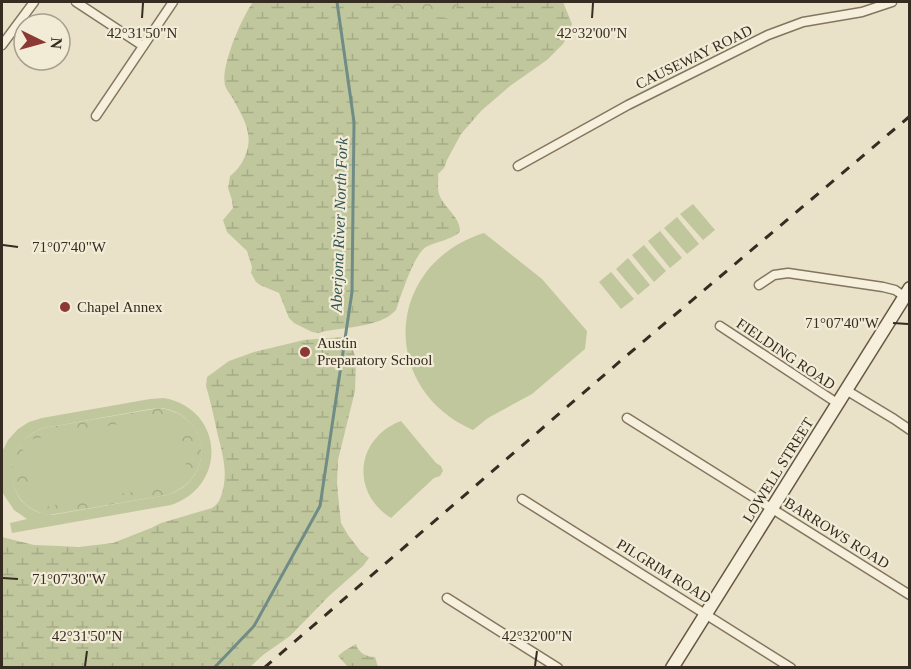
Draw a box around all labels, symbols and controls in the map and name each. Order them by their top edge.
north arrow [12,12,72,72]
street label: CAUSEWAY ROAD [633,22,755,92]
text: 42°31'50"N [107,25,177,41]
text: 42°32'00"N [557,25,627,41]
text: N [47,37,65,50]
water label: Aberjona River North Fork [327,137,352,314]
text: 71°07'40"W [32,239,107,255]
place label: Chapel Annex [77,299,163,315]
marker: Chapel Annex [58,300,72,314]
street label: FIELDING ROAD [734,315,838,393]
text: 71°07'40"W [805,315,880,331]
place label: Austin Preparatory School [317,335,432,368]
marker: Austin Preparatory School [298,345,312,359]
street label: LOWELL STREET [739,415,817,525]
street label: BARROWS ROAD [782,494,892,572]
street label: PILGRIM ROAD [614,536,714,606]
text: 71°07'30"W [32,571,107,587]
text: 42°31'50"N [52,628,122,644]
text: 42°32'00"N [502,628,572,644]

